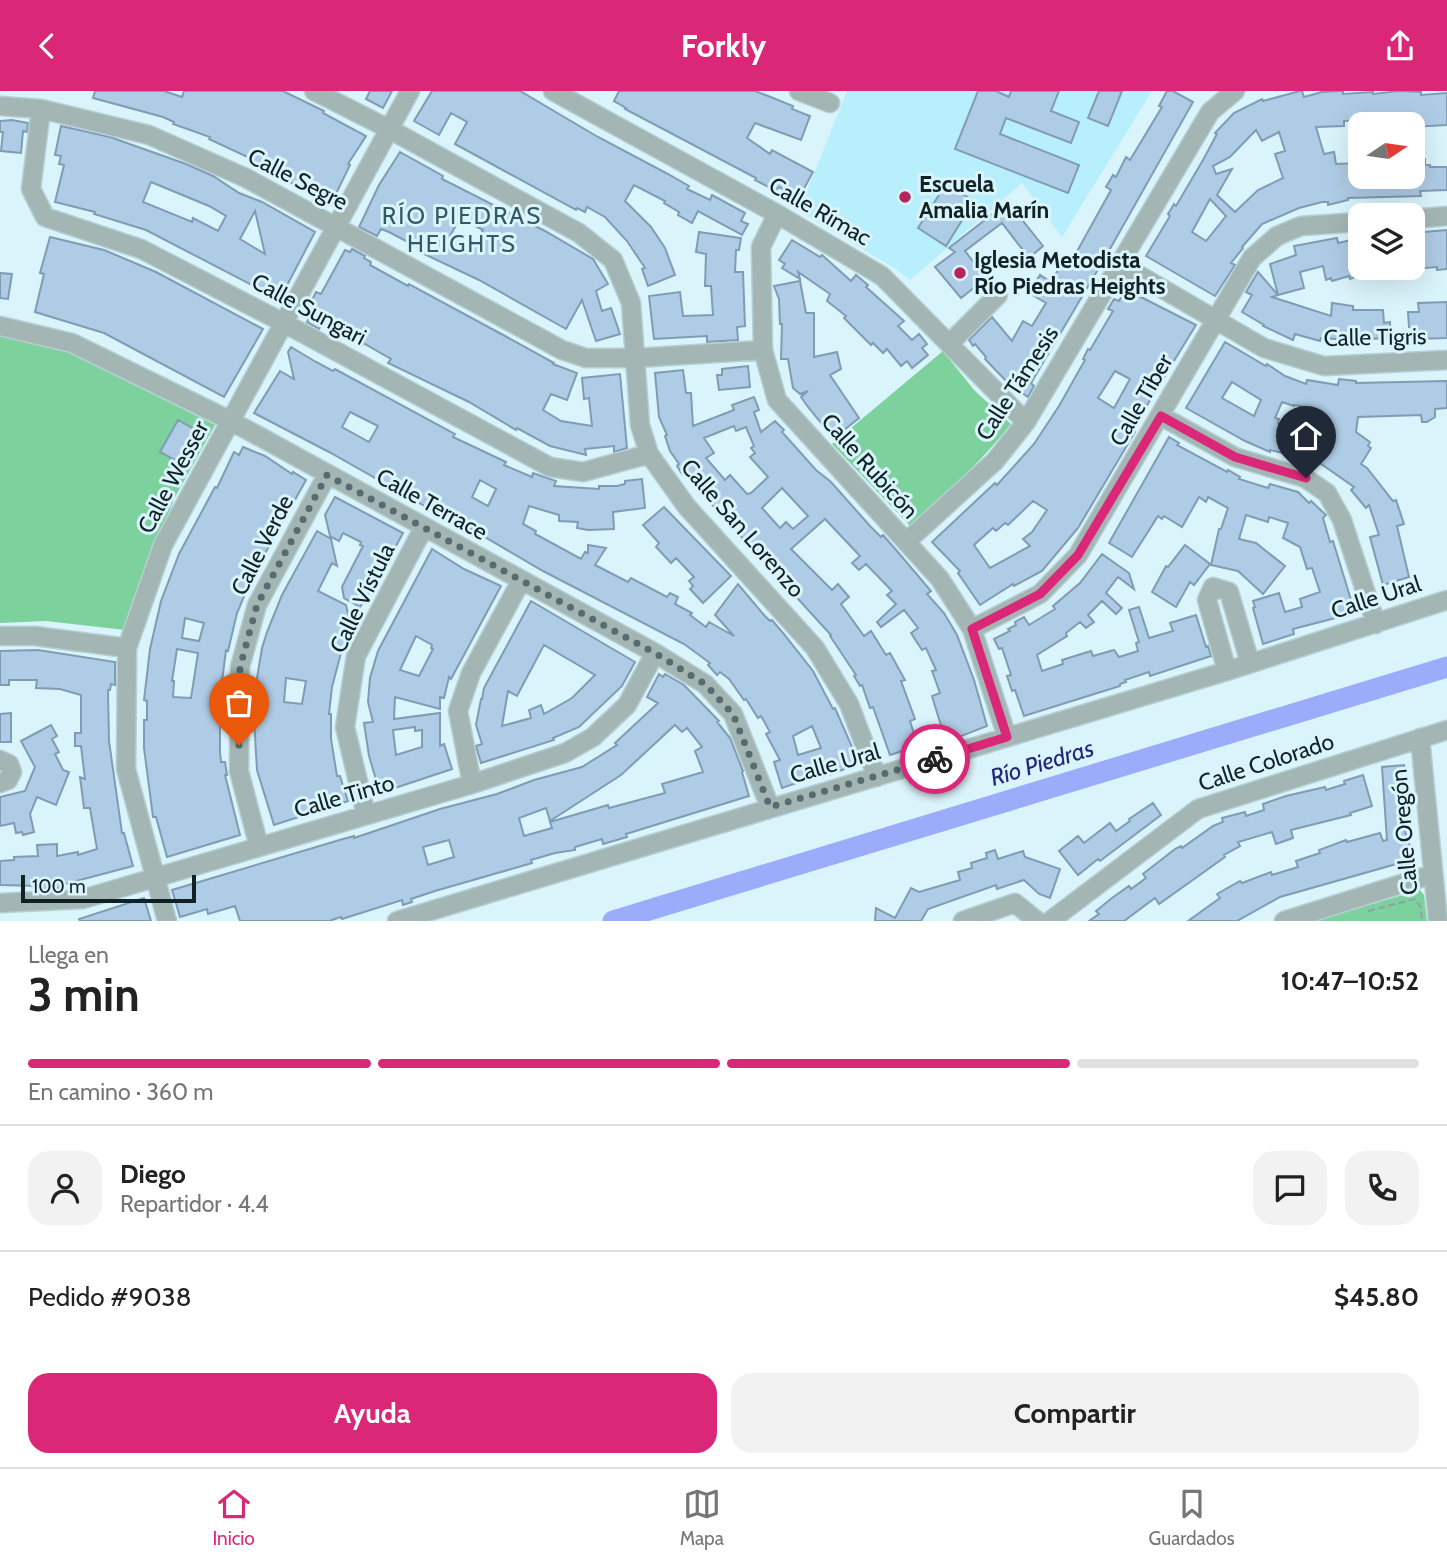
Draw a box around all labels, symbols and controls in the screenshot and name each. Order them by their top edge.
text: Forkly [681,26,766,65]
icon: back [28,27,66,65]
icon: share [1381,27,1419,65]
north arrow [1348,112,1424,189]
map controls [1348,112,1425,280]
street label: Calle Segre [243,142,353,216]
place label: Escuela Amalia Marín [919,170,1049,224]
street label: Calle Rímac [764,171,876,251]
marker: Escuela Amalia Marín [897,189,913,205]
district label: RÍO PIEDRAS HEIGHTS [382,201,542,258]
button: layers [1348,203,1425,280]
place label: Iglesia Metodista Río Piedras Heights [974,246,1166,300]
marker: Iglesia Metodista Río Piedras Heights [952,265,968,281]
street label: Calle Sungari [247,267,371,351]
street label: Calle Támesis [970,321,1064,445]
street label: Calle Tigris [1323,322,1427,352]
street label: Calle Tíber [1103,348,1179,451]
pin [1276,406,1336,478]
street label: Calle Rubicón [815,408,925,524]
street label: Calle Wesser [132,415,215,538]
icon: home [1287,417,1325,455]
street label: Calle San Lorenzo [675,453,811,603]
street label: Calle Terrace [372,462,493,546]
street label: Calle Verde [225,490,299,600]
street label: Calle Vístula [323,539,401,657]
street label: Calle Ural [1328,569,1425,625]
pin [209,673,269,745]
icon: bag [220,684,258,722]
courier [900,724,970,794]
street label: Calle Colorado [1195,727,1337,797]
water label: Río Piedras [987,733,1097,792]
street label: Calle Ural [787,737,884,789]
icon: bike [916,740,954,778]
street label: Calle Tinto [291,768,397,824]
street label: Calle Oregón [1385,768,1423,896]
scale bar [21,872,196,904]
text: 100 m [32,875,86,898]
text: Llega en [28,941,109,969]
text: 10:47–10:52 [1281,965,1419,997]
text: 3 min [28,967,140,1023]
text: En camino · 360 m [28,1078,213,1106]
button: person [28,1151,102,1225]
button: chat [1253,1151,1327,1225]
button: phone [1345,1151,1419,1225]
text: Diego [120,1158,186,1190]
text: Repartidor · 4.4 [120,1190,269,1218]
text: Pedido #9038 [28,1281,191,1313]
text: $45.80 [1334,1281,1419,1313]
button: Ayuda [28,1373,717,1453]
button: Compartir [731,1373,1419,1453]
tab: Inicio [212,1485,255,1550]
tab: Mapa [680,1485,724,1550]
tab: Guardados [1149,1485,1235,1550]

